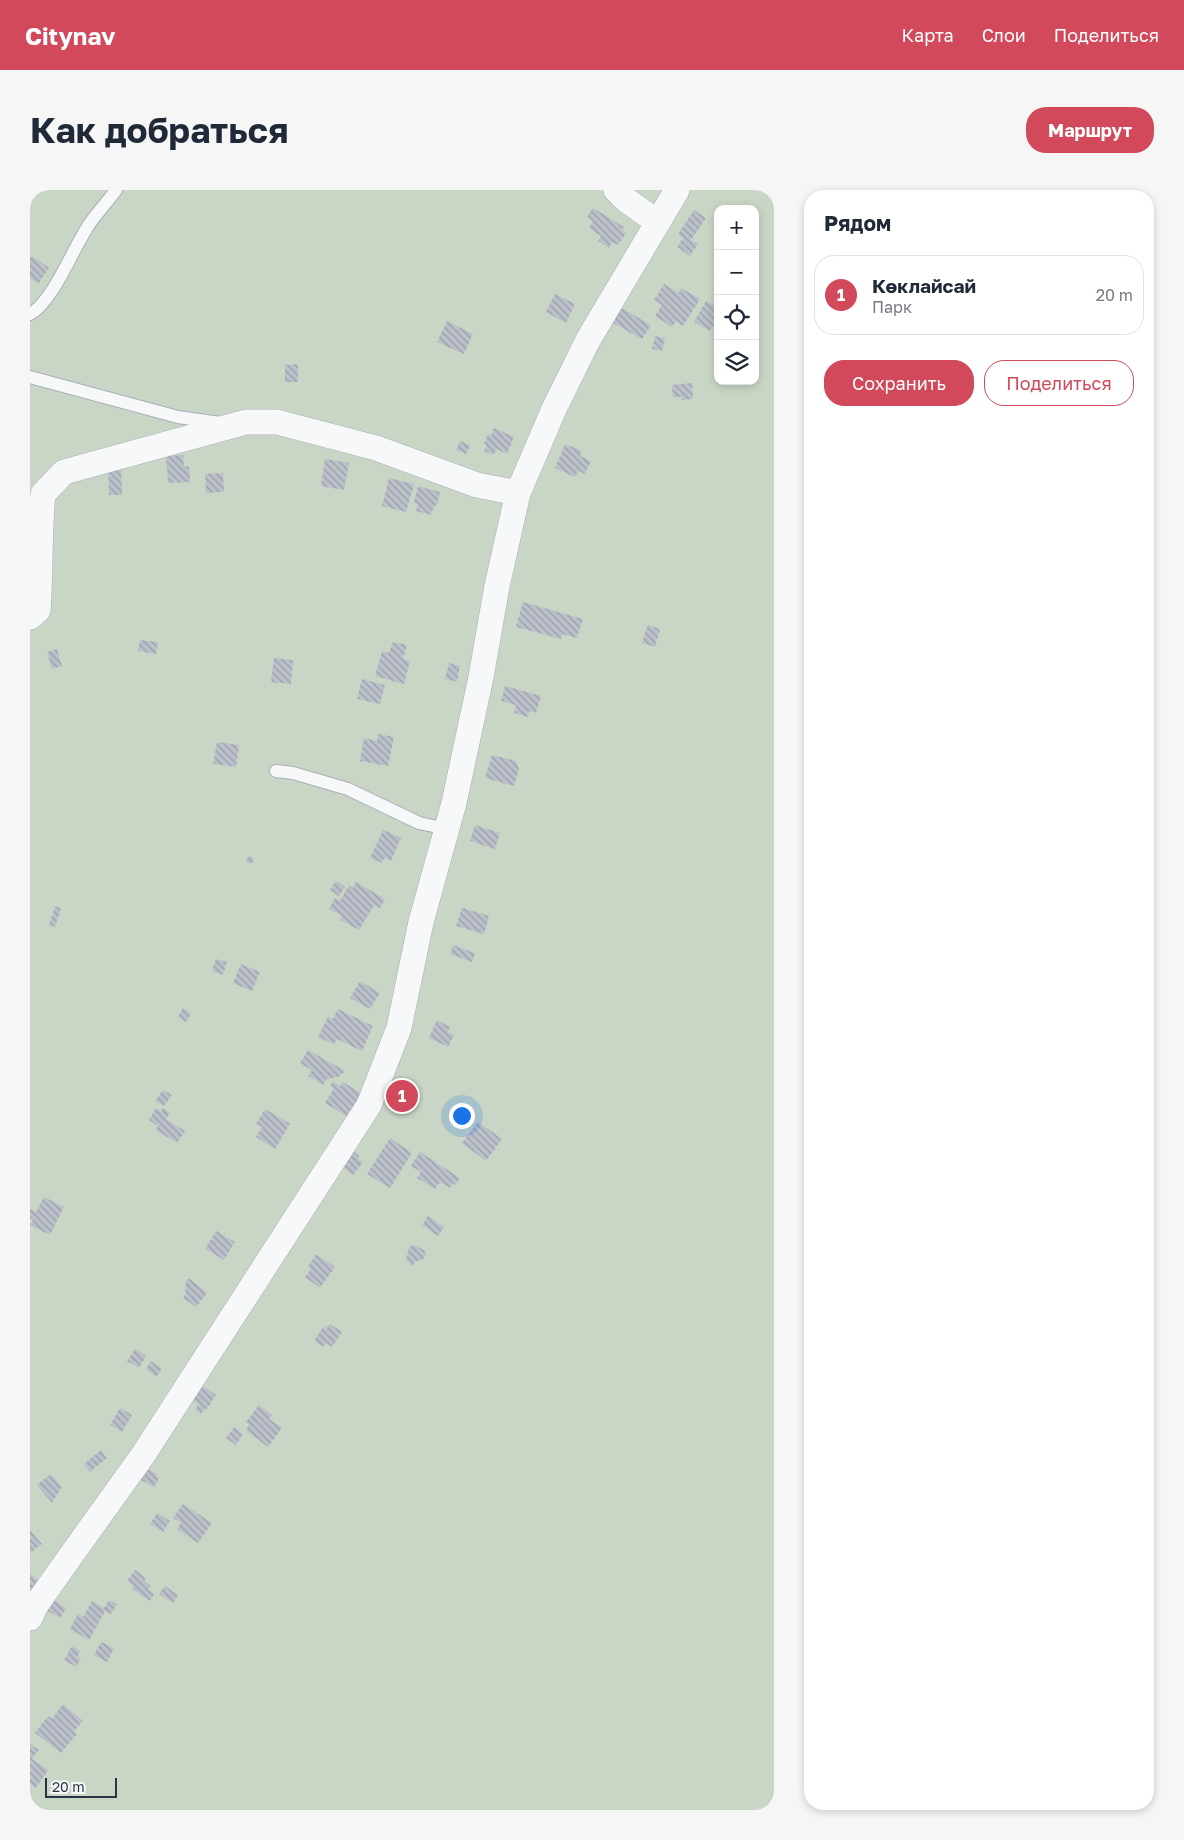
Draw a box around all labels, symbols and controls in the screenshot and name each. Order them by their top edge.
text: Citynav [25,21,115,50]
text: Карта [902,24,954,46]
text: Слои [982,24,1026,46]
text: Поделиться [1054,24,1159,46]
button: Маршрут [1026,107,1154,153]
text: Как добраться [30,109,288,151]
map controls [714,205,759,385]
button: + [714,205,759,250]
text: Рядом [824,210,891,236]
button: − [714,250,759,295]
text: Көклайсай [872,274,976,297]
text: 1 [837,285,845,305]
text: 20 m [1096,285,1133,305]
button: locate [714,295,759,340]
text: Парк [872,297,912,317]
button: layers [714,340,759,385]
button: Сохранить [824,360,974,406]
button: Поделиться [984,360,1134,406]
pin: 1 [386,1077,418,1115]
your location [449,1103,475,1129]
scale bar [45,1775,118,1798]
text: 20 m [52,1778,85,1795]

